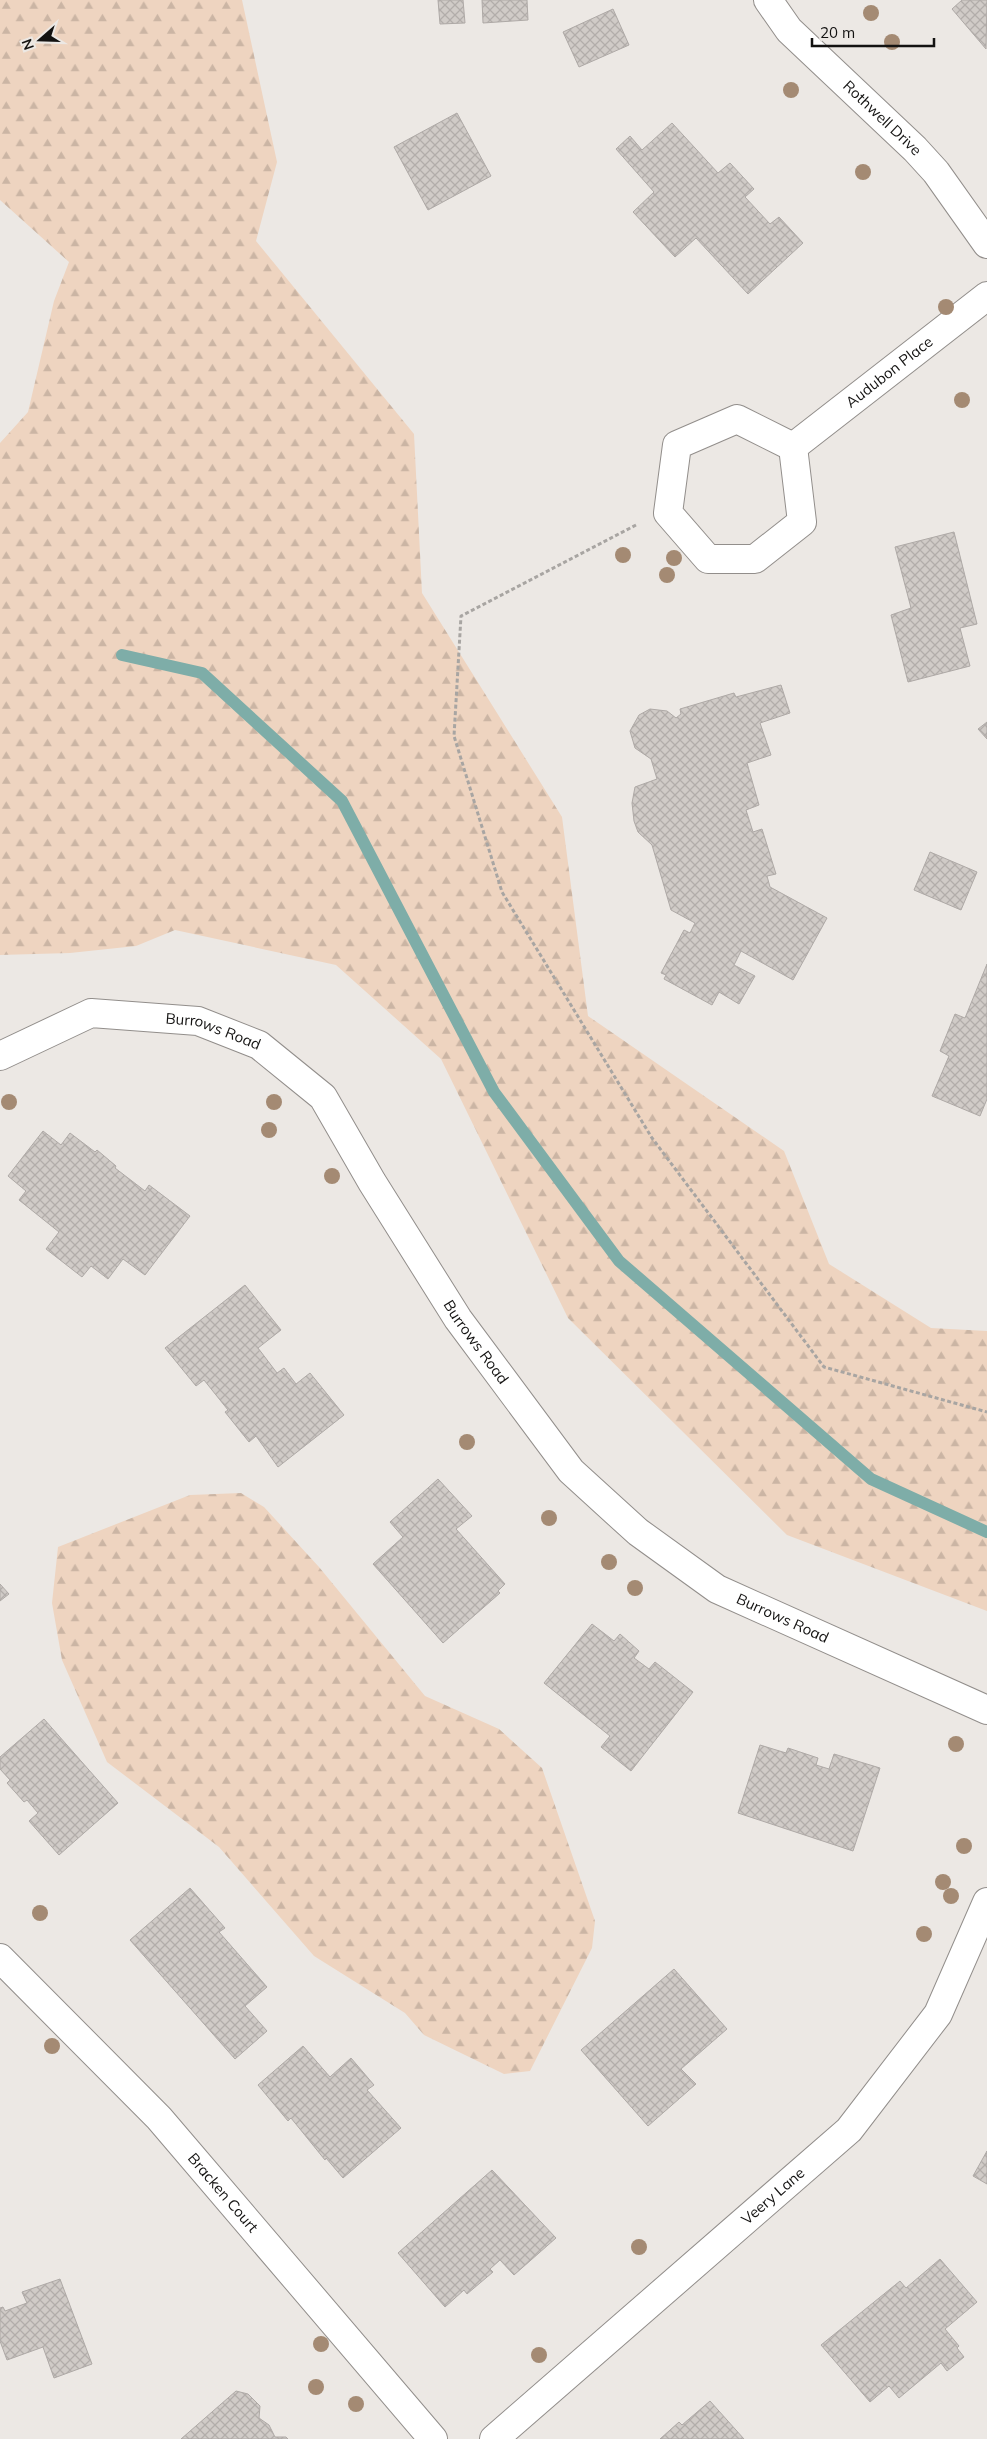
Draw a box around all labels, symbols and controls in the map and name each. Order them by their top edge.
north arrow [15,15,65,65]
scale bar [812,15,934,47]
text: 20 m [820,23,855,42]
text: N [18,36,38,52]
street label: Rothwell Drive [839,76,926,159]
street label: Audubon Place [842,332,936,412]
street label: Burrows Road [165,1009,264,1054]
street label: Burrows Road [440,1296,513,1388]
street label: Burrows Road [734,1589,832,1647]
street label: Bracken Court [184,2149,263,2236]
street label: Veery Lane [737,2163,808,2228]

